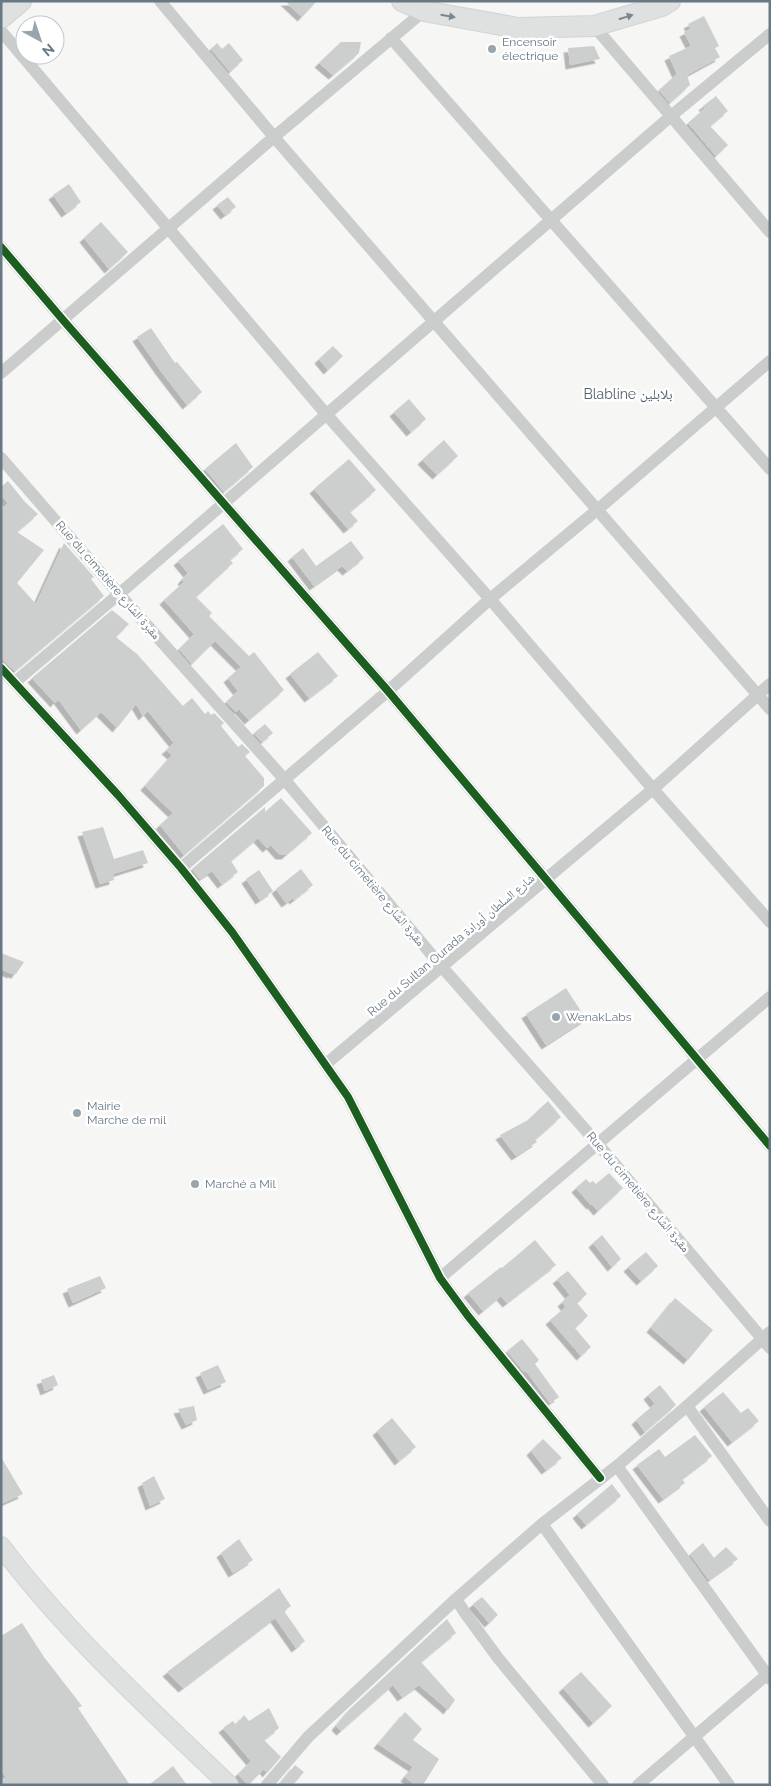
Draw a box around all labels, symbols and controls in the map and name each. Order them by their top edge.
one-way arrow [441,12,457,20]
one-way arrow [618,12,633,20]
north arrow [15,15,65,65]
place label: Encensoir électrique [502,35,558,63]
text: N [39,40,58,60]
marker: Encensoir électrique [486,43,498,55]
district label: Blabline بلابلين [583,386,673,403]
street label: Rue du cimetière مقبرة الشارع [52,518,163,643]
street label: Rue du cimetière مقبرة الشارع [318,823,427,949]
street label: Rue du Sultan Ourada شارع السلطان أورادة [365,871,538,1020]
place label: WenakLabs [566,1010,632,1024]
marker: WenakLabs [550,1011,562,1023]
place label: Mairie Marche de mil [87,1099,167,1127]
marker: Mairie Marche de mil [71,1107,83,1119]
street label: Rue du cimetière مقبرة الشارع [583,1129,692,1255]
place label: Marché a Mil [205,1177,276,1191]
marker: Marché a Mil [189,1178,201,1190]

